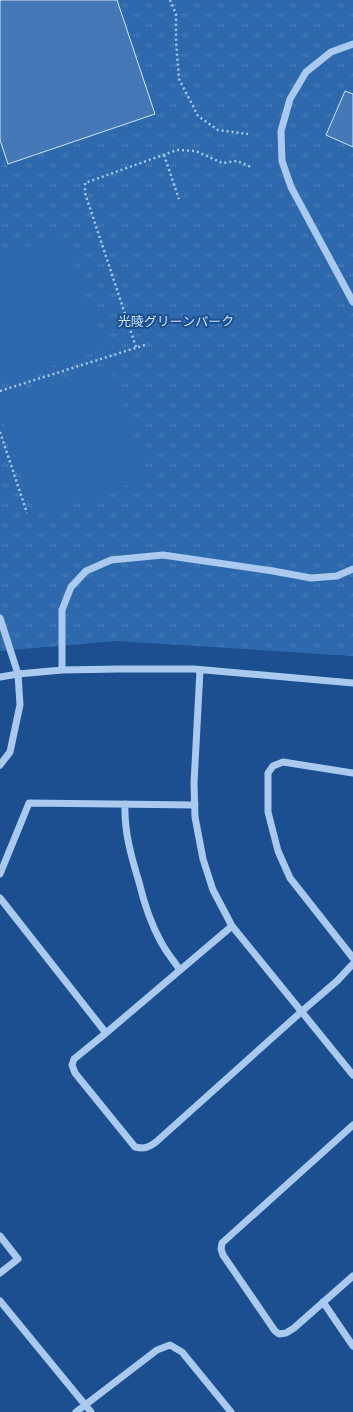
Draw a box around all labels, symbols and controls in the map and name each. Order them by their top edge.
park label: 光陵グリーンパーク [118,314,234,329]

